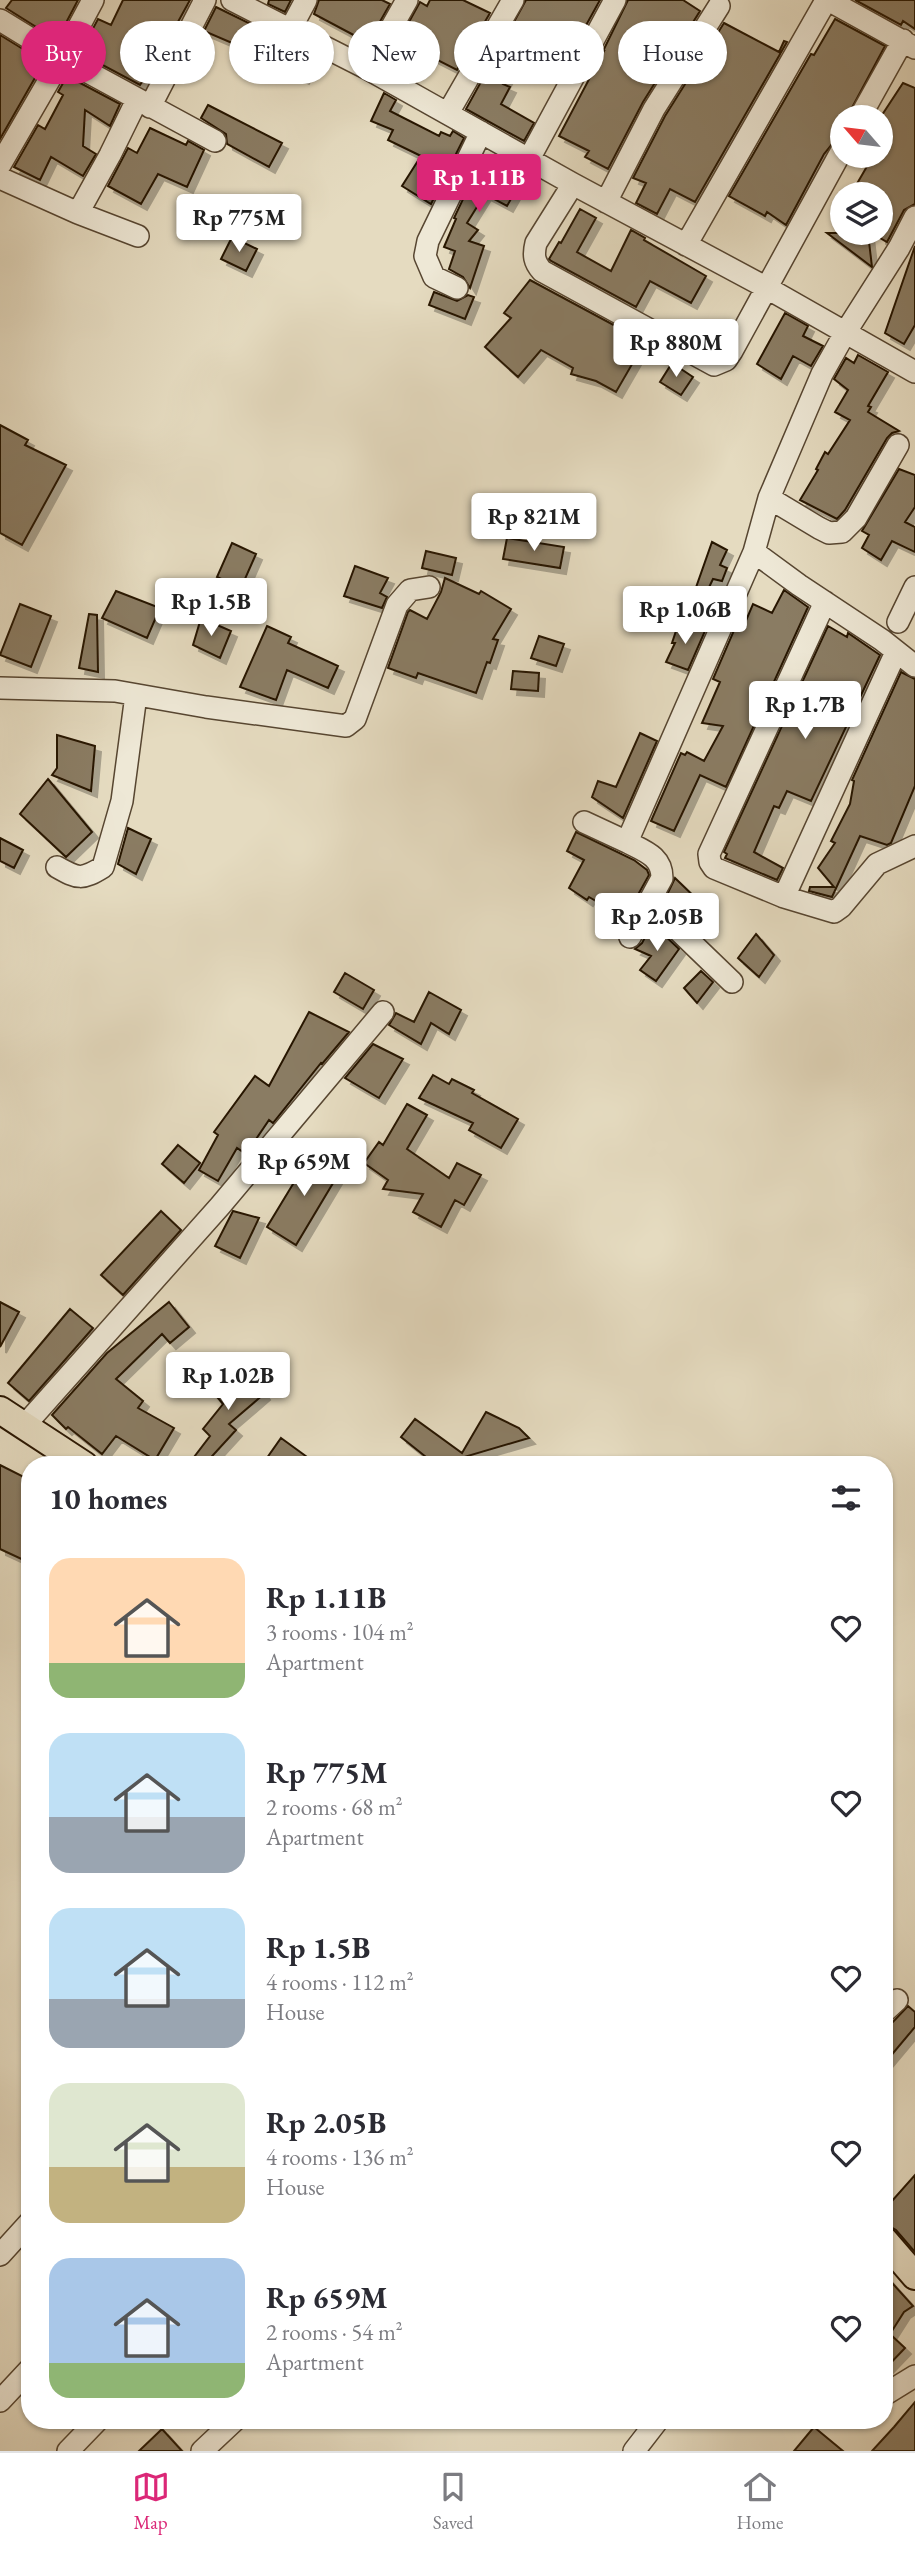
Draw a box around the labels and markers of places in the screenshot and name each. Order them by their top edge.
pin: Rp 1.11B [407,154,551,214]
pin: Rp 775M [174,194,304,254]
pin: Rp 880M [611,320,741,379]
pin: Rp 821M [469,494,599,553]
pin: Rp 1.5B [146,578,276,638]
pin: Rp 1.06B [613,586,757,646]
pin: Rp 1.7B [740,682,870,741]
pin: Rp 2.05B [585,894,729,953]
pin: Rp 659M [239,1138,369,1198]
pin: Rp 1.02B [156,1352,300,1412]

